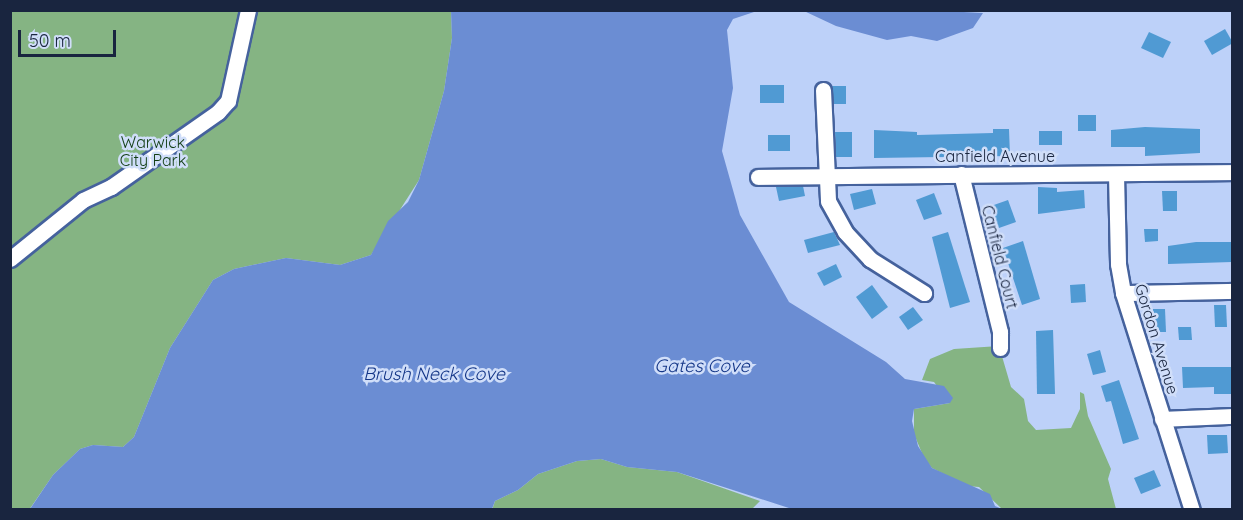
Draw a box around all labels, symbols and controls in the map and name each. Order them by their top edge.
scale bar [21,18,118,56]
text: 50 m [29,29,71,52]
park label: Warwick City Park [120,132,186,170]
street label: Canfield Avenue [935,146,1055,166]
street label: Canfield Court [978,203,1022,311]
street label: Gordon Avenue [1131,282,1183,396]
water label: Gates Cove [654,355,750,377]
water label: Brush Neck Cove [363,363,505,385]

